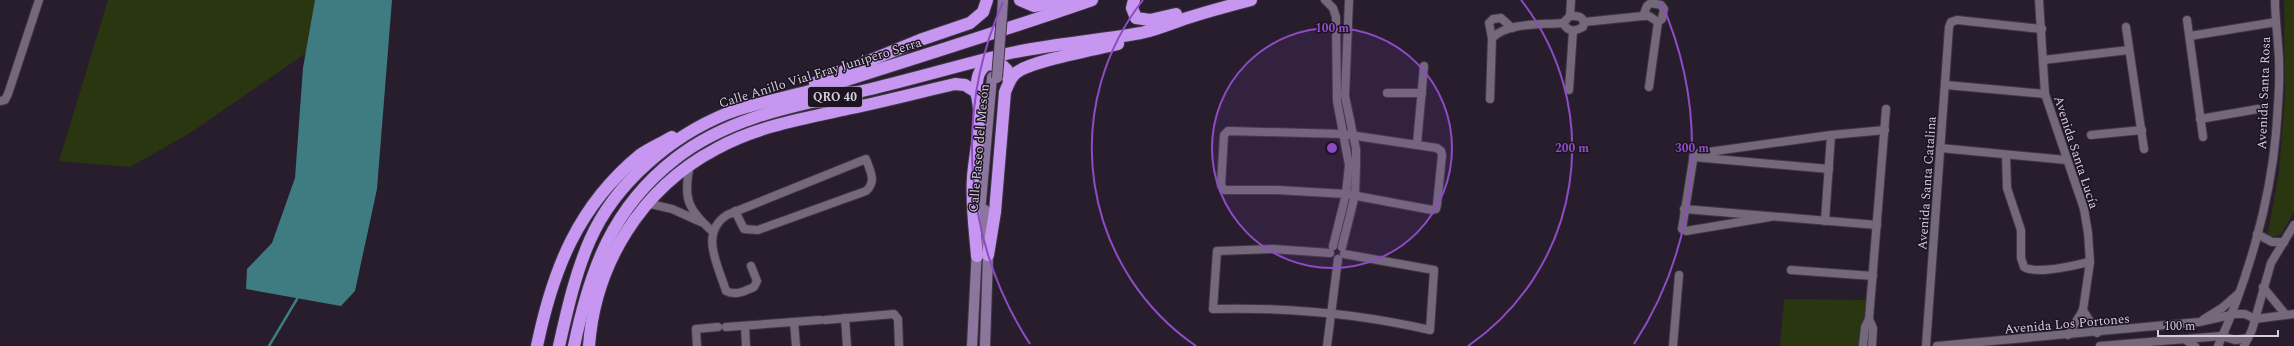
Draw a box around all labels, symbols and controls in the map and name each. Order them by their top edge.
text: 100 m [1315,19,1349,38]
street label: Calle Anillo Vial Fray Junípero Serra [716,32,925,113]
street label: Avenida Santa Rosa [2252,36,2276,150]
street label: Calle Paseo del Mesón [963,82,995,213]
road number: QRO 40 [808,87,862,107]
street label: Avenida Santa Lucía [2048,93,2104,212]
street label: Avenida Santa Catalina [1912,115,1942,251]
text: 200 m [1555,139,1589,158]
text: 300 m [1675,139,1709,158]
centre of rings [1325,141,1339,155]
street label: Avenida Los Portones [2004,309,2131,339]
scale bar [2158,312,2278,338]
text: 100 m [2164,317,2195,336]

